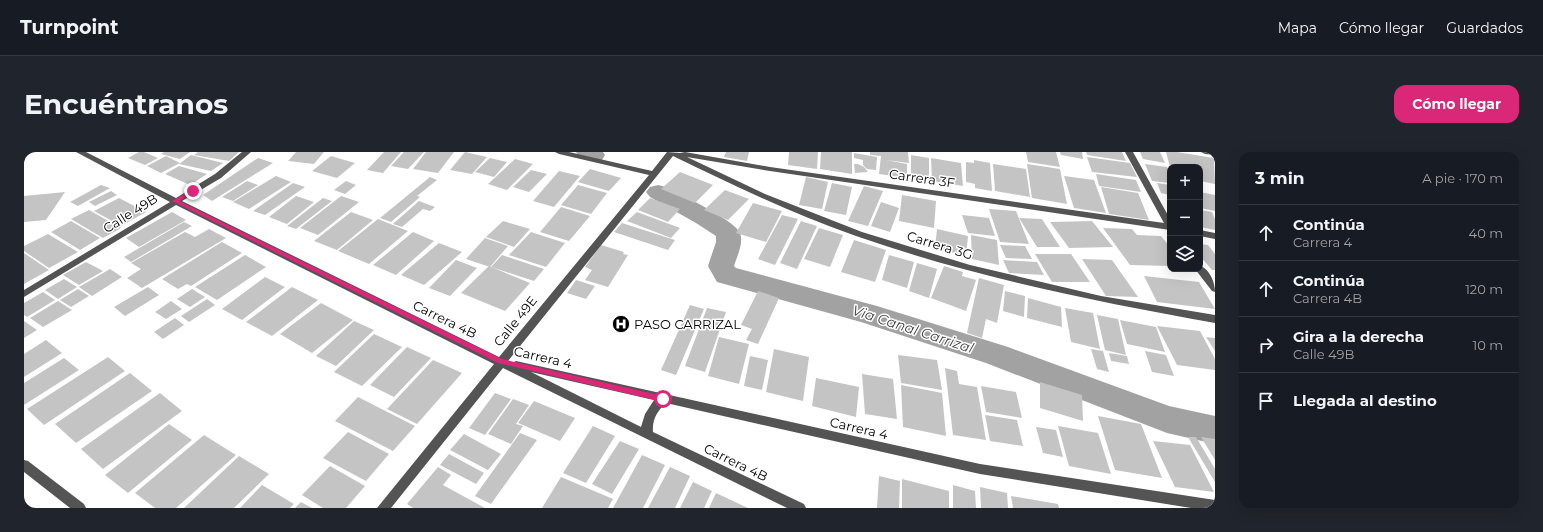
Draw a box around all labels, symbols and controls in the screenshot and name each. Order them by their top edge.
text: Turnpoint [20,16,119,39]
text: Mapa [1278,19,1317,37]
text: Cómo llegar [1339,19,1424,37]
text: Guardados [1446,19,1523,37]
button: Cómo llegar [1394,85,1519,123]
text: Encuéntranos [24,87,228,121]
map controls [1167,164,1203,272]
button: + [1167,164,1203,200]
street label: Carrera 3F [888,165,956,191]
text: 3 min [1255,168,1305,188]
text: A pie · 170 m [1422,170,1503,186]
route end [184,182,202,200]
street label: Calle 49B [100,190,160,236]
button: − [1167,200,1203,236]
text: Continúa [1293,215,1365,234]
icon: ahead [1255,222,1277,244]
text: 40 m [1469,225,1503,241]
street label: Carrera 3G [905,227,975,263]
text: Carrera 4 [1293,234,1352,250]
button: layers [1167,236,1203,272]
text: Continúa [1293,271,1365,290]
icon: ahead [1255,278,1277,300]
text: 120 m [1465,281,1503,297]
text: Carrera 4B [1293,290,1362,306]
street label: Calle 49E [490,293,540,349]
street label: Carrera 4B [410,297,480,341]
water label: Via Canal Carrizal [850,301,976,357]
hospital icon: PASO CARRIZAL [611,314,631,334]
place label: PASO CARRIZAL [634,316,741,332]
text: Gira a la derecha [1293,327,1424,346]
icon: right [1255,334,1277,356]
text: 10 m [1473,337,1503,353]
street label: Carrera 4 [512,343,574,372]
text: Calle 49B [1293,346,1354,362]
route start [654,390,672,408]
icon: arrive [1255,390,1277,412]
text: Llegada al destino [1293,391,1437,410]
street label: Carrera 4 [828,414,890,443]
street label: Carrera 4B [701,440,771,484]

